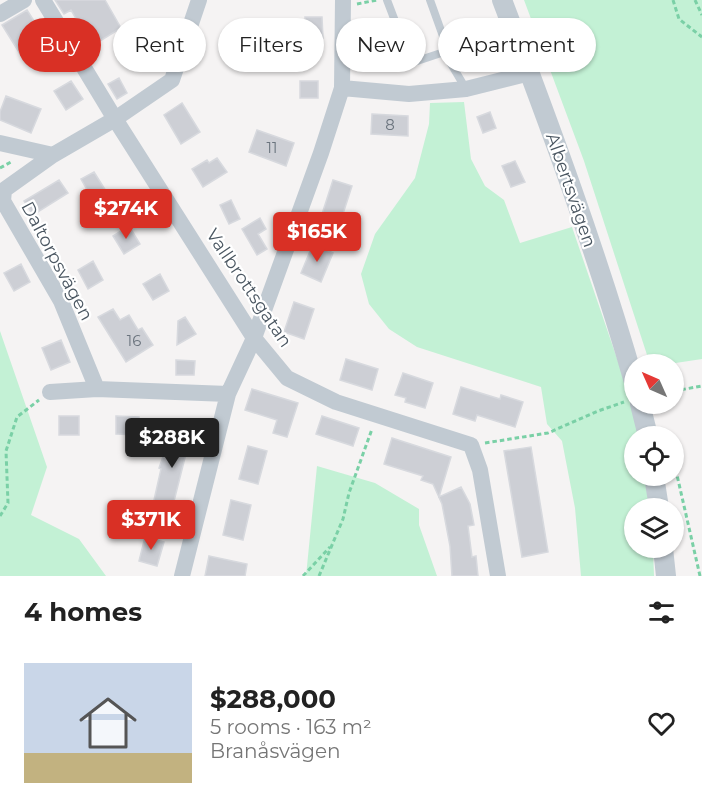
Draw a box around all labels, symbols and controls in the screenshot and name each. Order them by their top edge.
chip: Buy [18,18,101,72]
chip: Rent [113,18,206,72]
chip: Filters [218,18,324,72]
chip: New [336,18,426,72]
chip: Apartment [438,18,596,72]
house number: 8 [385,115,395,134]
street label: Albertsvägen [541,130,601,250]
house number: 11 [267,138,277,157]
pin: $274K [84,189,168,240]
text: $274K [94,196,158,220]
street label: Daltorpsvägen [16,198,98,324]
pin: $165K [275,212,359,263]
text: $165K [287,219,347,243]
street label: Vallbrottsgatan [201,225,297,351]
house number: 16 [127,331,141,350]
north arrow [624,354,684,414]
map controls [624,354,684,558]
pin: $288K [130,418,214,469]
text: $288K [139,425,205,449]
button: locate [624,426,684,486]
button: layers [624,498,684,558]
pin: $371K [109,500,193,551]
text: $371K [121,507,181,531]
text: 4 homes [24,596,142,628]
icon: filters [645,596,678,629]
text: $288,000 [210,683,336,715]
icon: home [72,687,144,759]
icon: heart [645,707,678,740]
text: 5 rooms · 163 m² [210,715,372,739]
text: Branåsvägen [210,739,341,763]

